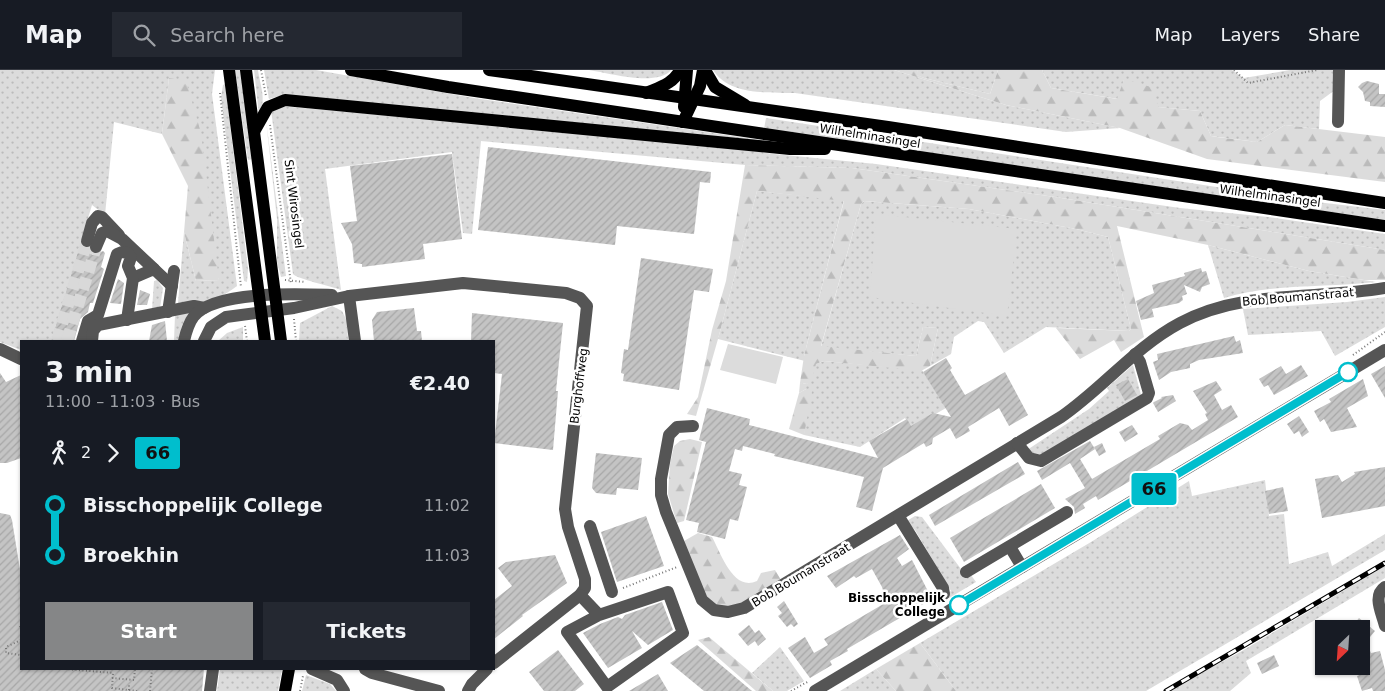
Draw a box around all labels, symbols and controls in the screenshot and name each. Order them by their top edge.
search box [112,12,462,57]
text: Map [25,21,82,49]
icon: search [130,21,158,49]
text: Search here [170,24,284,46]
text: Map [1154,24,1192,45]
text: Layers [1220,24,1280,45]
text: Share [1308,24,1360,45]
street label: Wilhelminasingel [818,121,922,151]
street label: Sint Wirosingel [282,159,306,249]
street label: Wilhelminasingel [1218,182,1322,210]
street label: Bob Boumanstraat [1242,285,1355,309]
street label: Burghoffweg [567,347,591,425]
text: 3 min [45,356,133,389]
unlabelled marker [1338,362,1358,382]
text: €2.40 [410,372,470,394]
text: 11:00 – 11:03 · Bus [45,392,200,411]
icon: walk [45,439,73,467]
icon: forward [99,439,127,467]
text: 66 [145,442,170,463]
text: 2 [81,443,91,462]
line badge: 66 [1132,473,1176,505]
text: 66 [1141,478,1167,499]
text: Bisschoppelijk College [83,494,323,516]
text: 11:02 [424,496,470,515]
street label: Bob Boumanstraat [749,540,853,610]
text: Broekhin [83,544,179,566]
text: 11:03 [424,546,470,565]
place label: Bisschoppelijk College [848,591,946,619]
marker: Bisschoppelijk College [949,595,969,615]
button: Start [45,602,253,660]
button: Tickets [263,602,470,660]
north arrow [1315,620,1370,675]
map controls [1315,620,1370,675]

